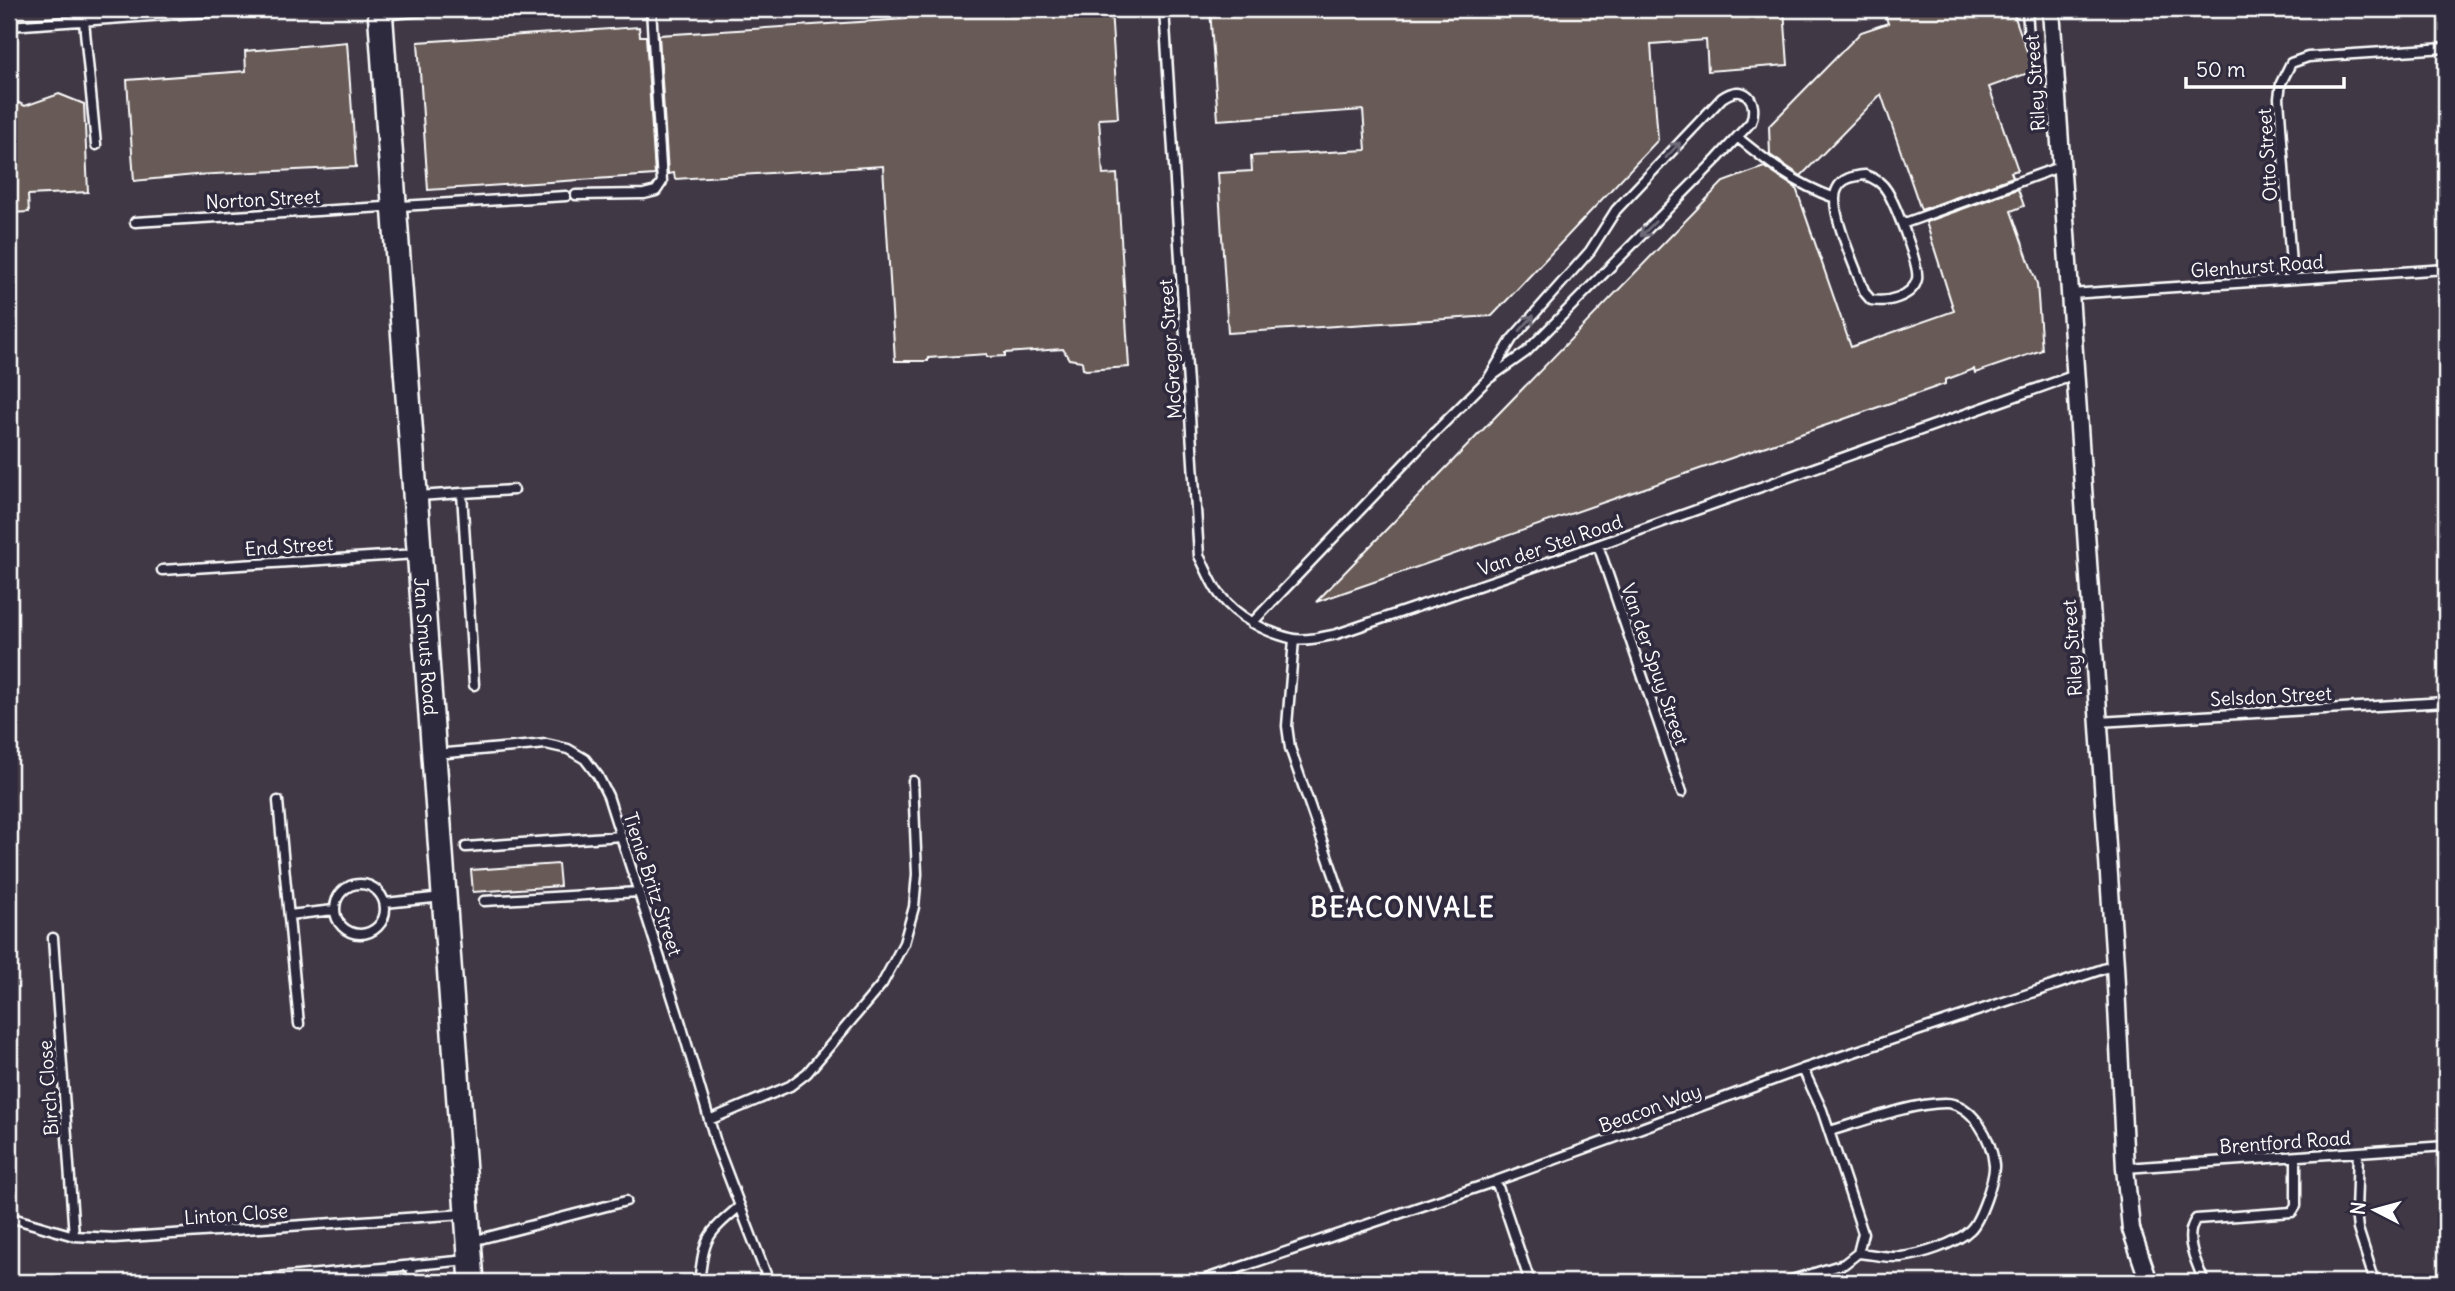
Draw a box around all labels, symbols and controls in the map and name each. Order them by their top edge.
street label: Riley Street [2020,34,2050,132]
scale bar [2186,46,2343,90]
text: 50 m [2196,56,2245,83]
street label: Otto Street [2252,108,2282,202]
one-way arrow [1665,142,1682,159]
street label: Norton Street [205,184,321,214]
one-way arrow [1640,220,1657,237]
street label: Glenhurst Road [2190,249,2324,283]
street label: McGregor Street [1153,278,1187,420]
one-way arrow [1518,314,1534,332]
street label: Van der Stel Road [1475,509,1625,581]
street label: End Street [244,531,334,561]
street label: Jan Smuts Road [409,576,443,716]
street label: Van der Spuy Street [1616,580,1694,748]
street label: Riley Street [2057,599,2087,697]
street label: Selsdon Street [2210,681,2332,711]
street label: Tienie Britz Street [618,809,688,959]
district label: BEACONVALE [1310,891,1496,924]
street label: Birch Close [33,1039,63,1137]
street label: Beacon Way [1595,1078,1705,1138]
street label: Brentford Road [2219,1125,2351,1159]
north arrow [2340,1176,2410,1246]
street label: Linton Close [183,1198,289,1230]
text: N [2345,1200,2371,1216]

